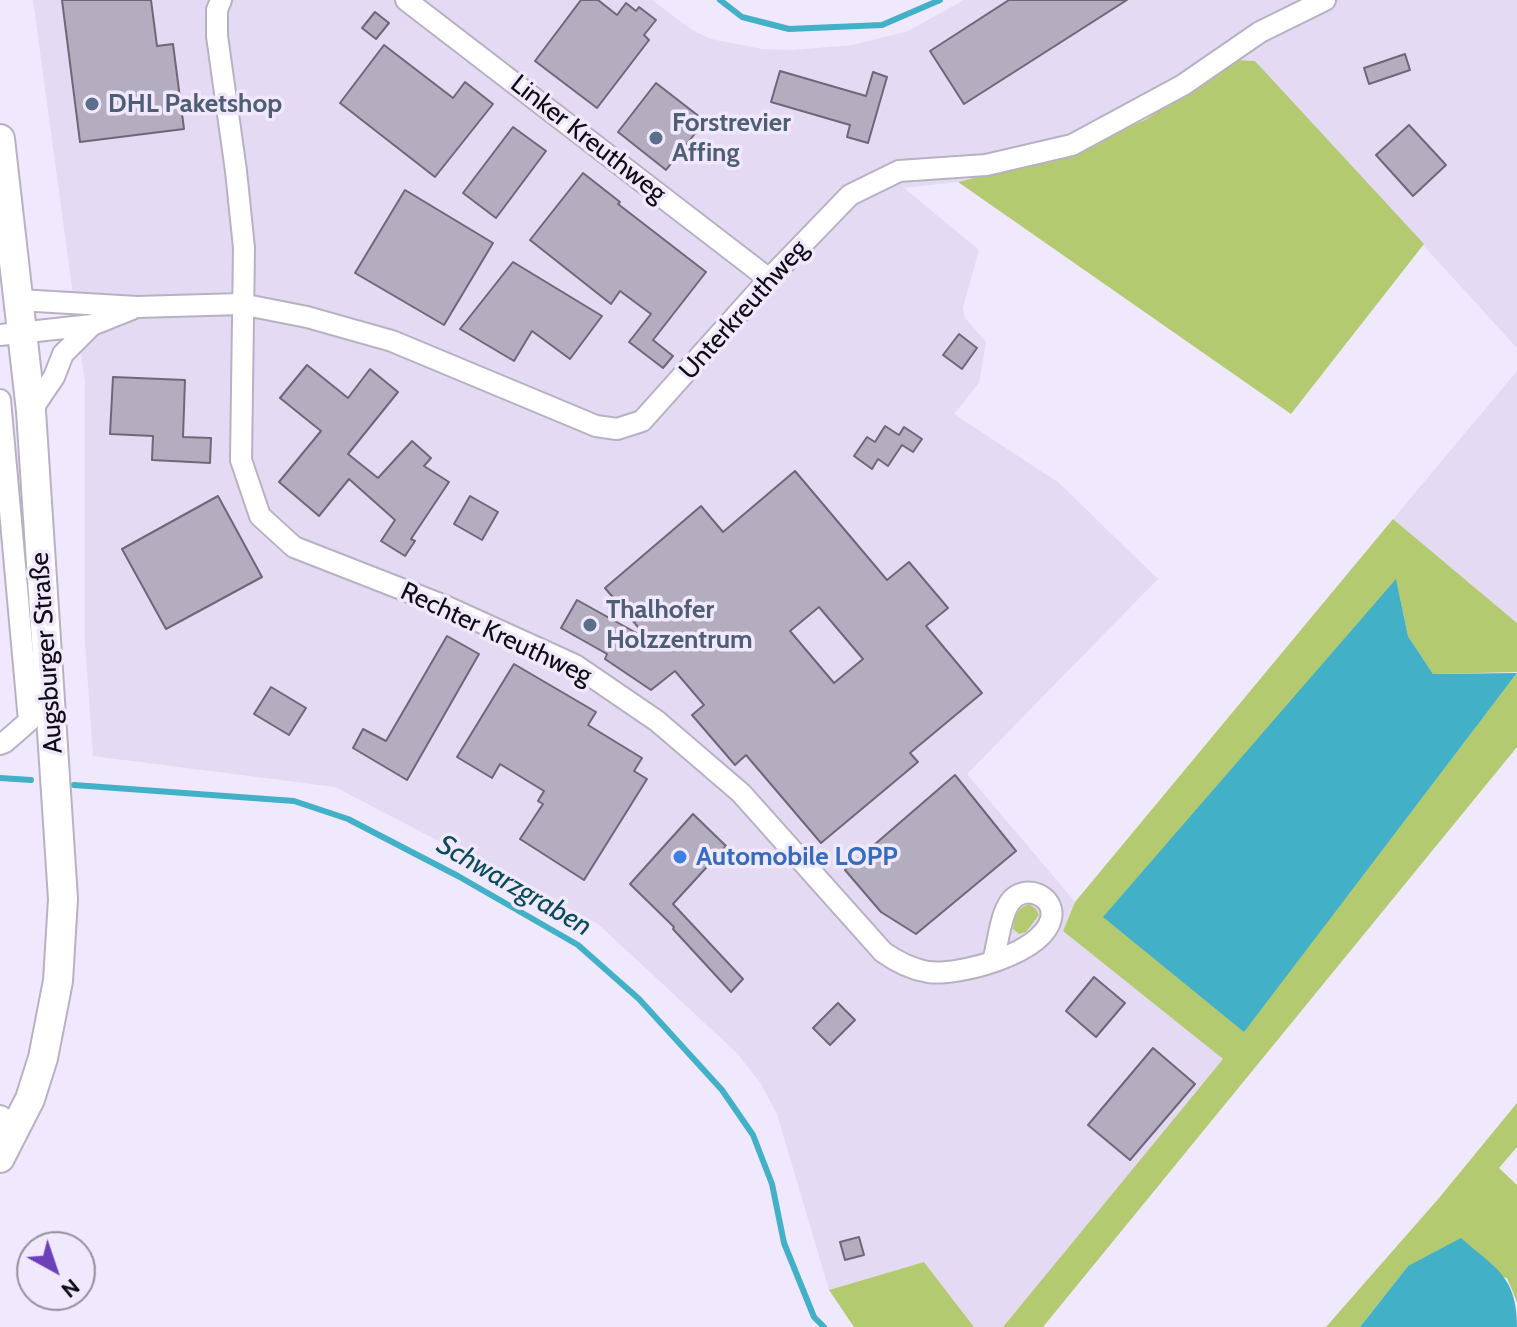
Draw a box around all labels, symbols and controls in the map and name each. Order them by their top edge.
street label: Linker Kreuthweg [504,69,672,209]
place label: DHL Paketshop [108,88,282,120]
marker: DHL Paketshop [83,95,101,113]
place label: Forstrevier Affing [672,107,791,168]
marker: Forstrevier Affing [647,129,665,147]
street label: Unterkreuthweg [673,234,815,386]
street label: Augsburger Straße [24,551,70,755]
street label: Rechter Kreuthweg [395,576,597,692]
place label: Thalhofer Holzzentrum [606,594,753,656]
marker: Thalhofer Holzzentrum [581,616,599,634]
water label: Schwarzgraben [431,828,597,944]
place label: Automobile LOPP [696,841,898,873]
marker: Automobile LOPP [671,848,689,866]
north arrow [16,1231,96,1311]
text: N [56,1273,85,1304]

